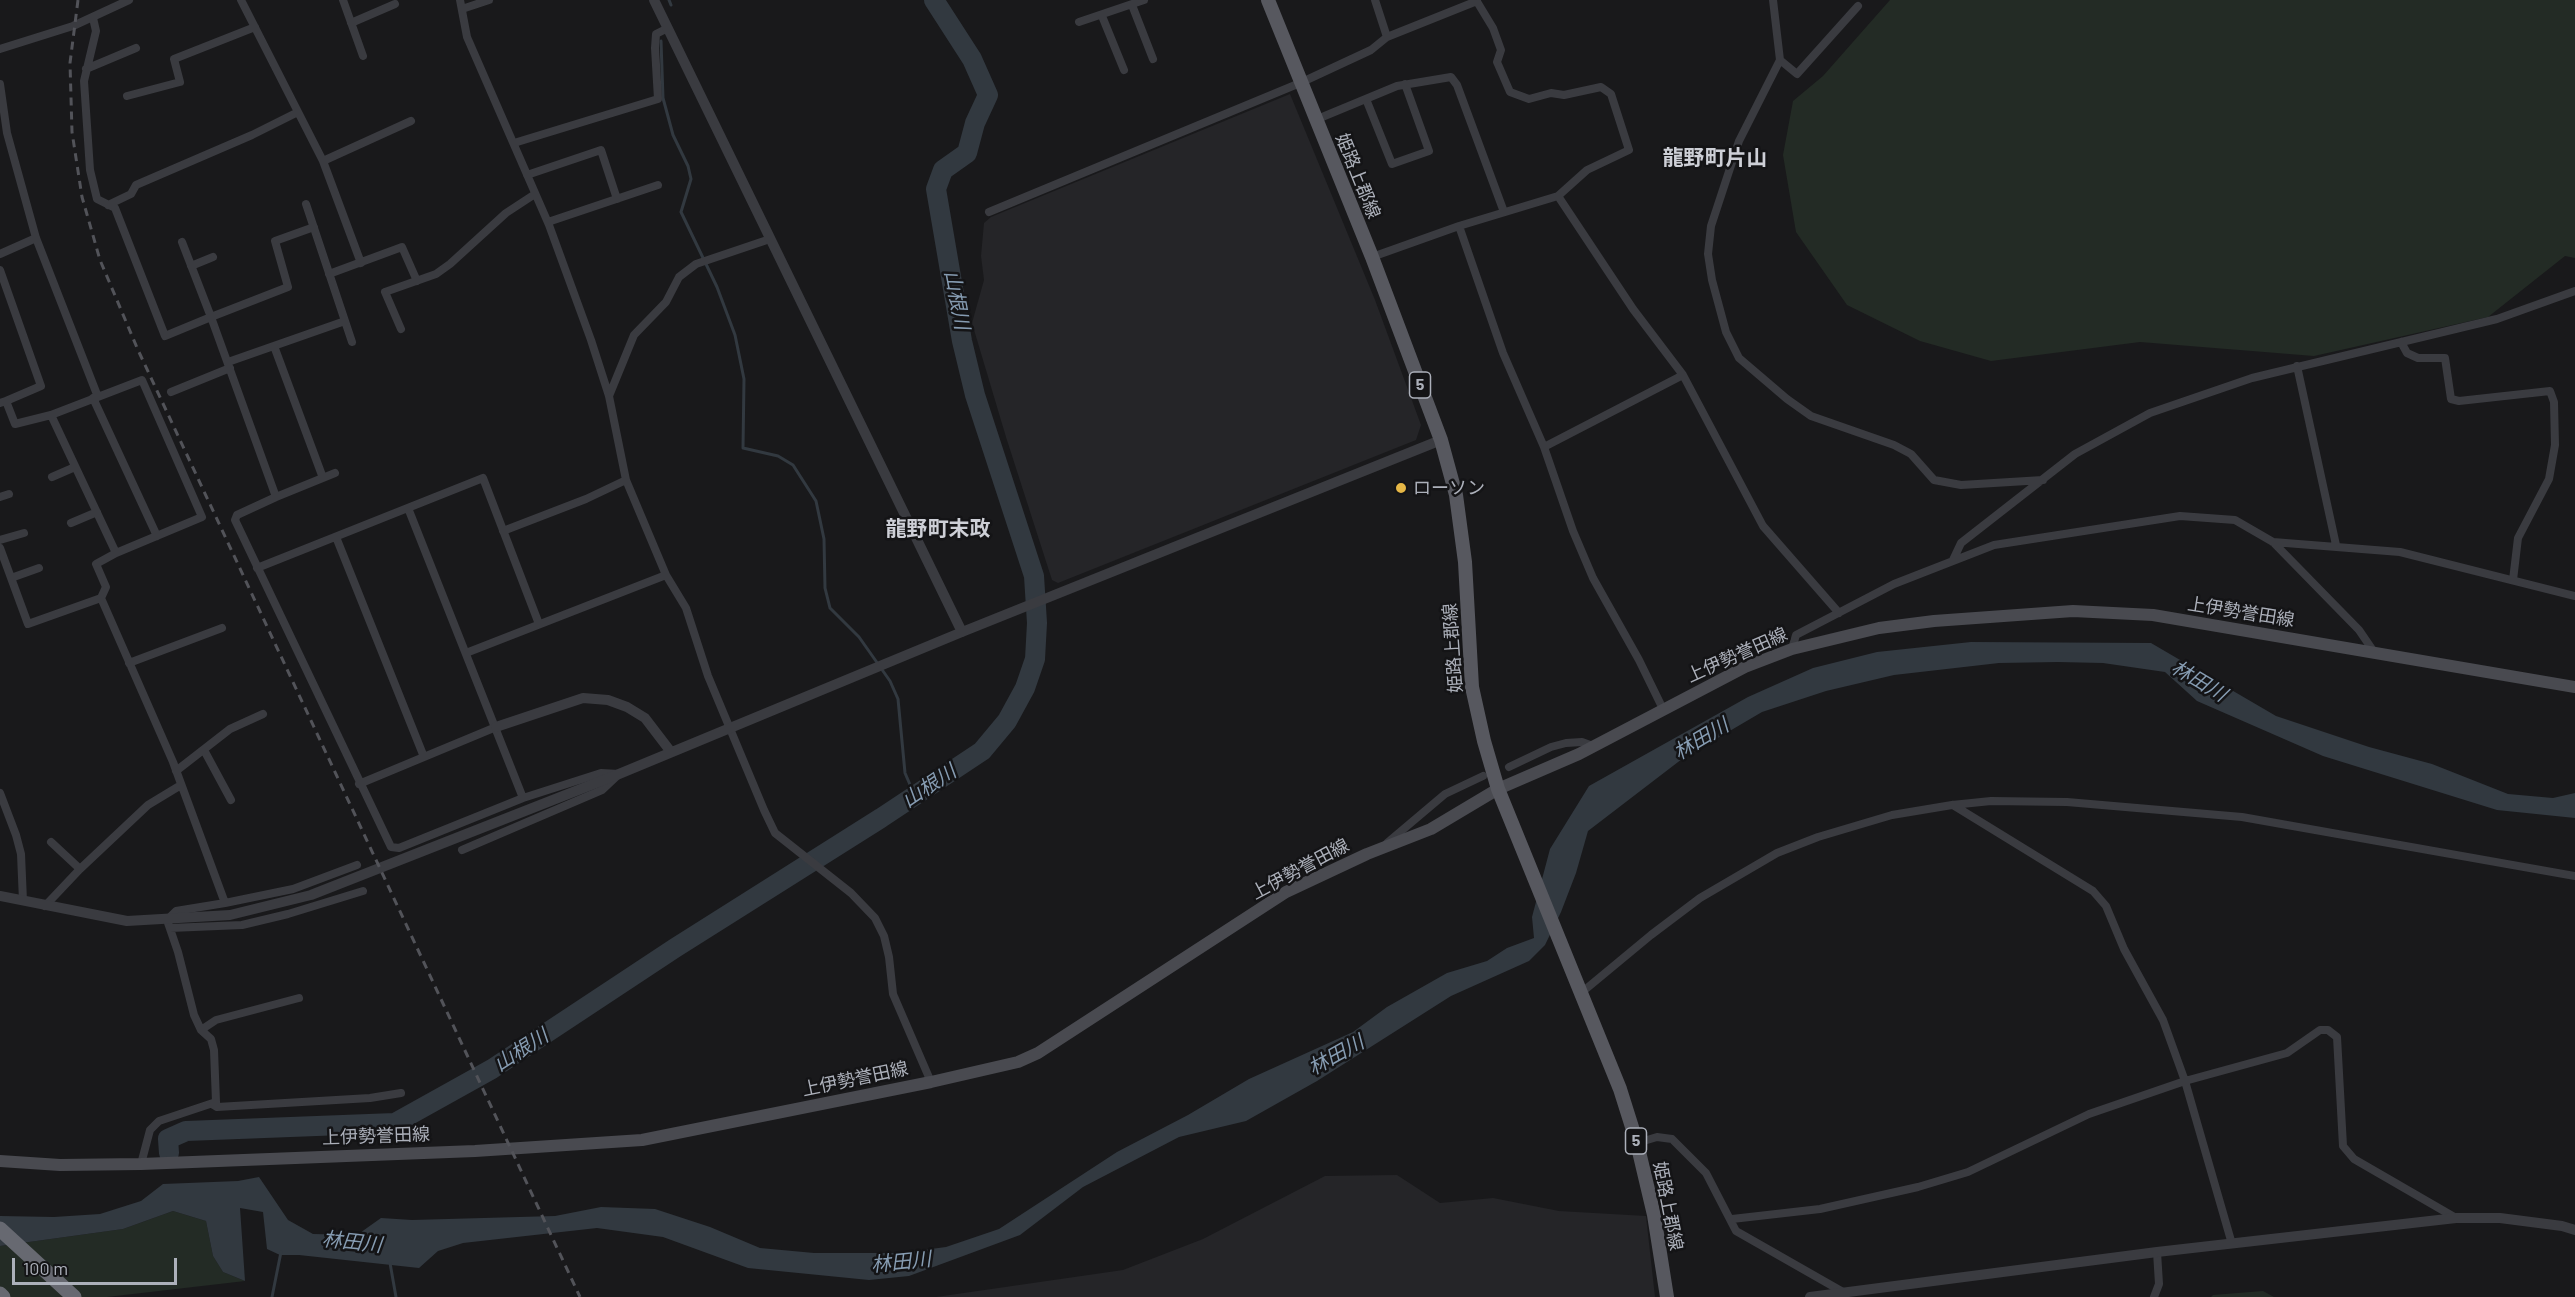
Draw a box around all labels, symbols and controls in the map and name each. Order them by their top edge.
street label: 姫路上郡線 [1331,130,1385,222]
district label: 龍野町片山 [1663,145,1767,171]
water label: 山根川 [939,268,975,332]
road number: 5 [1410,372,1430,398]
place label: ローソン [1413,477,1485,499]
marker: ローソン [1394,481,1408,495]
district label: 龍野町末政 [886,516,990,542]
street label: 上伊勢誉田線 [2186,593,2296,631]
street label: 姫路上郡線 [1439,602,1467,694]
street label: 上伊勢誉田線 [1683,623,1791,687]
water label: 林田川 [2167,655,2231,707]
water label: 林田川 [1669,713,1733,765]
water label: 山根川 [897,759,961,813]
street label: 上伊勢誉田線 [1247,834,1353,904]
water label: 山根川 [489,1024,553,1076]
water label: 林田川 [1304,1030,1368,1080]
street label: 上伊勢誉田線 [800,1057,910,1101]
street label: 上伊勢誉田線 [322,1123,430,1149]
road number: 5 [1626,1128,1646,1154]
street label: 姫路上郡線 [1649,1160,1687,1252]
water label: 林田川 [321,1227,383,1257]
scale bar [15,1246,180,1284]
water label: 林田川 [870,1247,932,1277]
text: 100 m [23,1257,68,1279]

